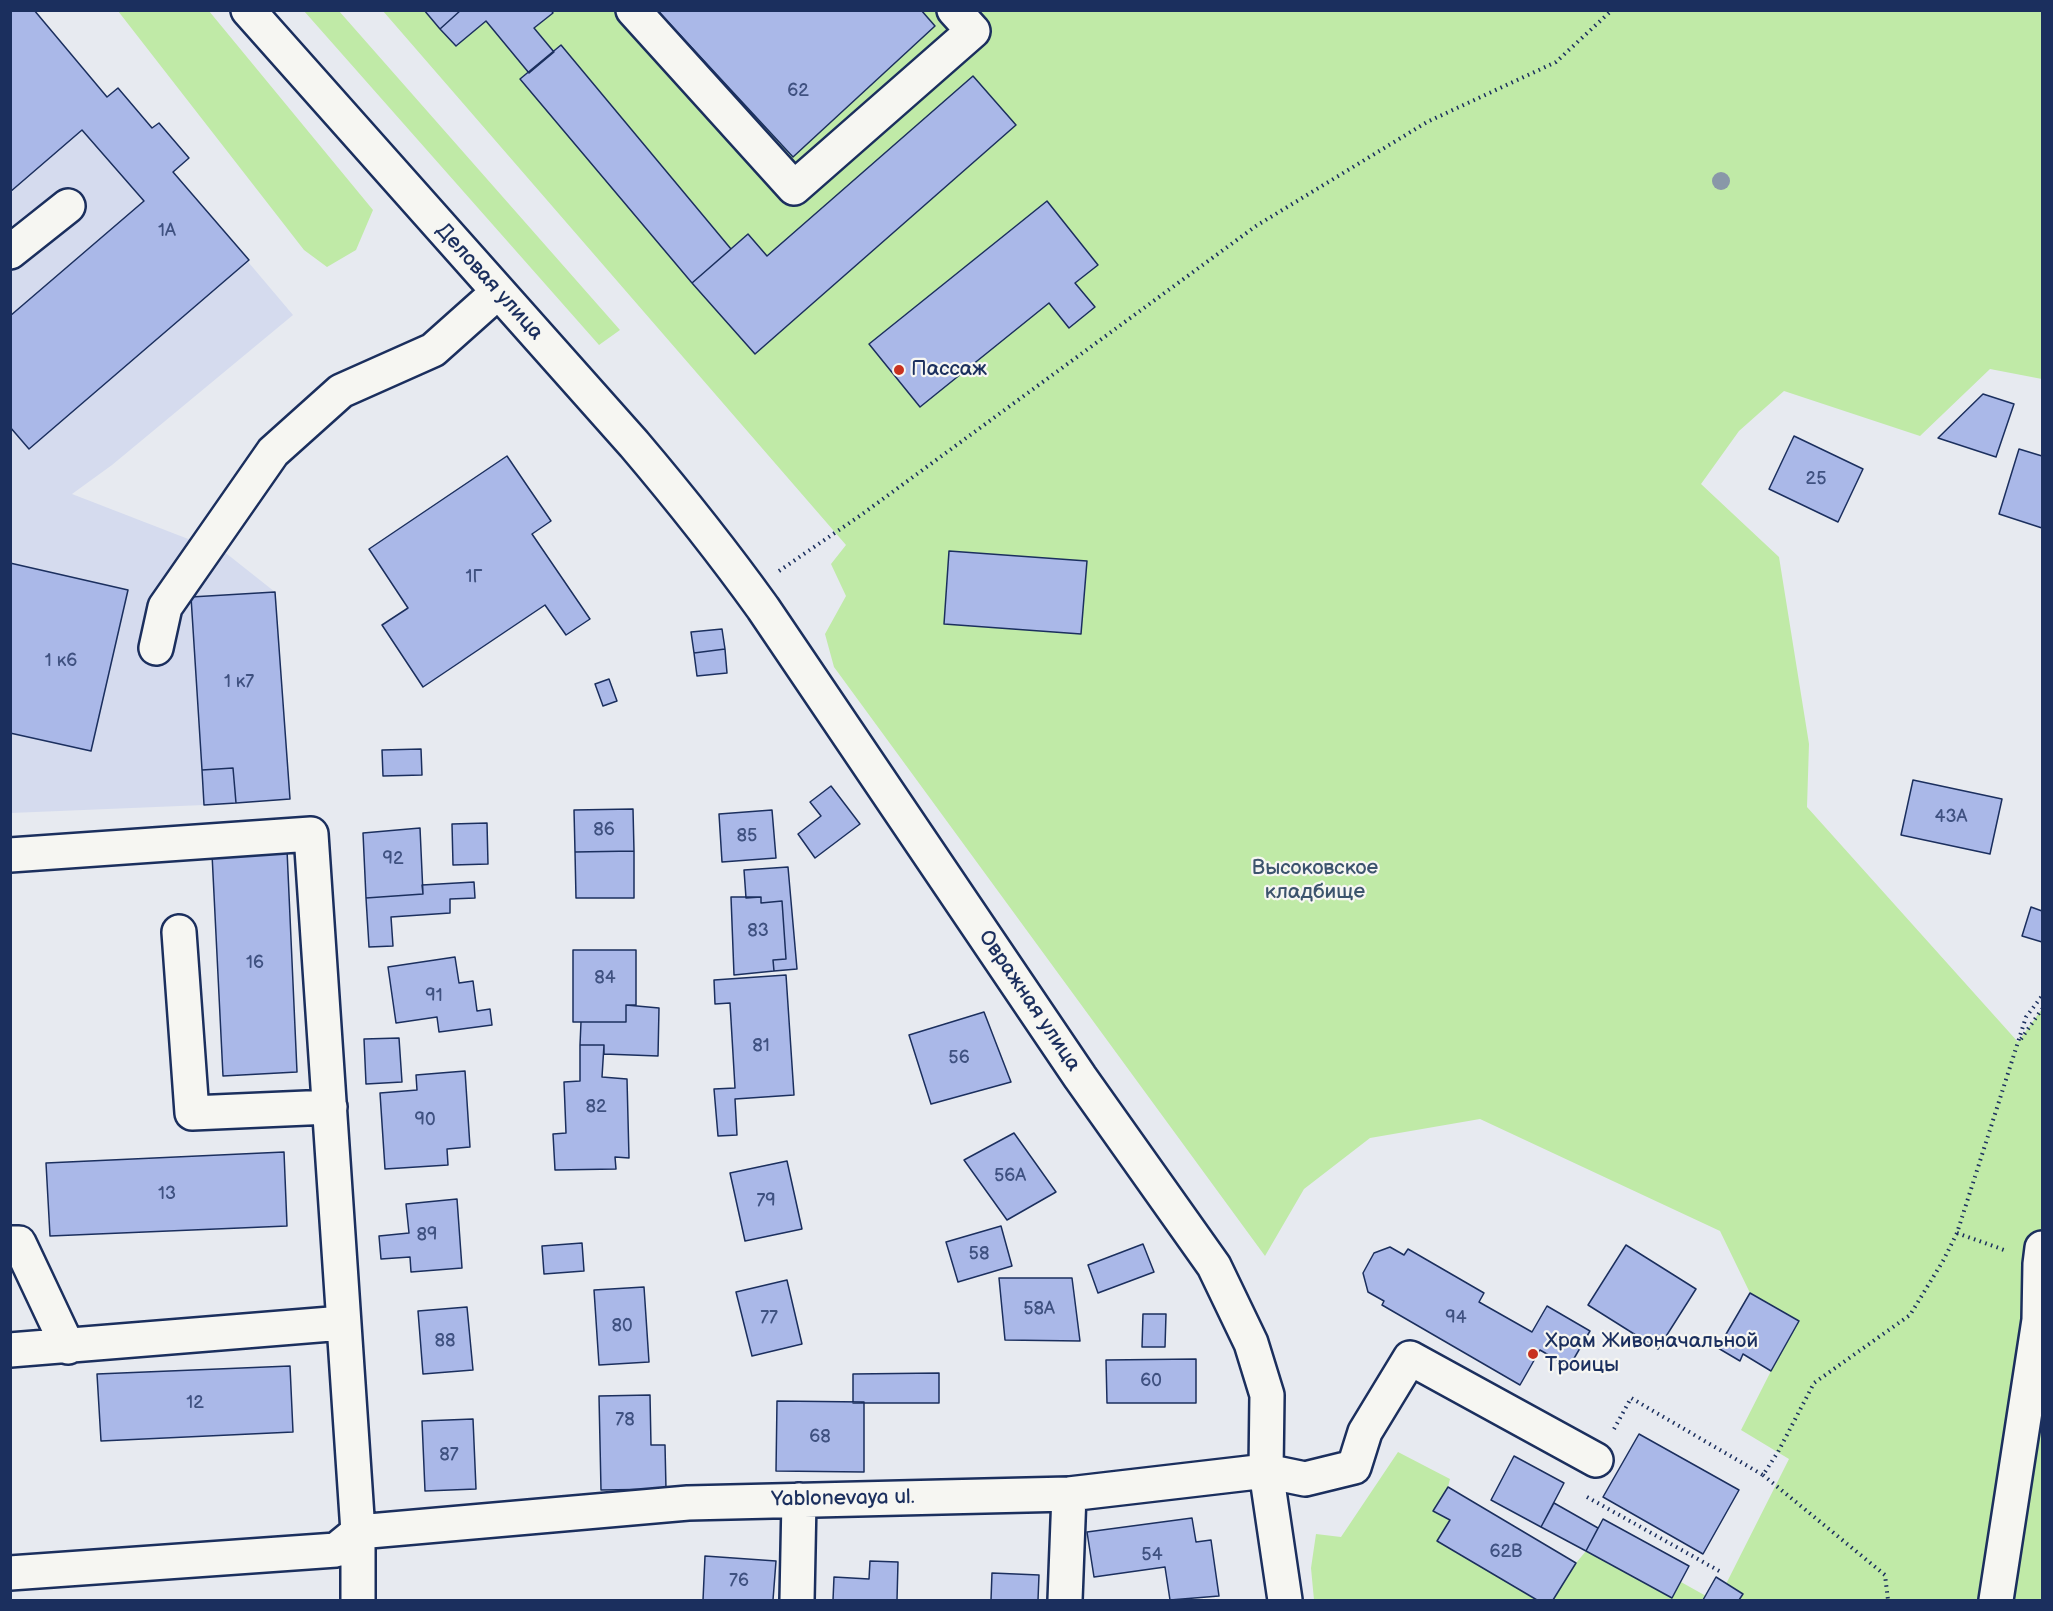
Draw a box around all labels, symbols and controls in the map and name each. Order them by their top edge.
house number: 62 [787,80,809,102]
street label: Деловая улица [430,218,548,346]
house number: 1А [158,220,176,242]
place label: Пассаж [911,357,987,383]
marker: Пассаж [892,363,906,377]
house number: 25 [1806,468,1826,490]
house number: 1Г [466,566,482,588]
house number: 1 к6 [45,650,77,672]
house number: 1 к7 [224,671,254,693]
house number: 43А [1935,806,1967,828]
house number: 86 [593,819,615,841]
house number: 85 [737,825,757,847]
house number: 92 [382,848,404,870]
park label: Высоковское кладбище [1252,856,1378,906]
house number: 83 [747,920,769,942]
street label: Овражная улица [973,926,1085,1076]
house number: 16 [246,952,264,974]
house number: 84 [594,967,616,989]
house number: 91 [425,985,443,1007]
house number: 81 [752,1035,770,1057]
house number: 56 [948,1047,970,1069]
house number: 82 [585,1096,607,1118]
house number: 90 [415,1109,435,1131]
house number: 56А [994,1165,1026,1187]
house number: 13 [158,1183,176,1205]
house number: 79 [756,1190,776,1212]
house number: 89 [417,1224,437,1246]
house number: 58 [969,1243,989,1265]
house number: 58А [1023,1298,1055,1320]
house number: 77 [760,1307,778,1329]
house number: 94 [1445,1307,1467,1329]
house number: 80 [611,1315,633,1337]
place label: Храм Живоначальной Троицы [1545,1329,1758,1379]
house number: 88 [435,1330,455,1352]
marker: Храм Живоначальной Троицы [1526,1347,1540,1361]
house number: 60 [1140,1370,1162,1392]
house number: 12 [186,1392,204,1414]
house number: 78 [615,1409,635,1431]
house number: 68 [809,1426,831,1448]
house number: 87 [439,1444,459,1466]
street label: Yablonevaya ul. [771,1485,915,1513]
house number: 62В [1489,1541,1523,1563]
house number: 54 [1141,1544,1163,1566]
house number: 76 [729,1570,749,1592]

